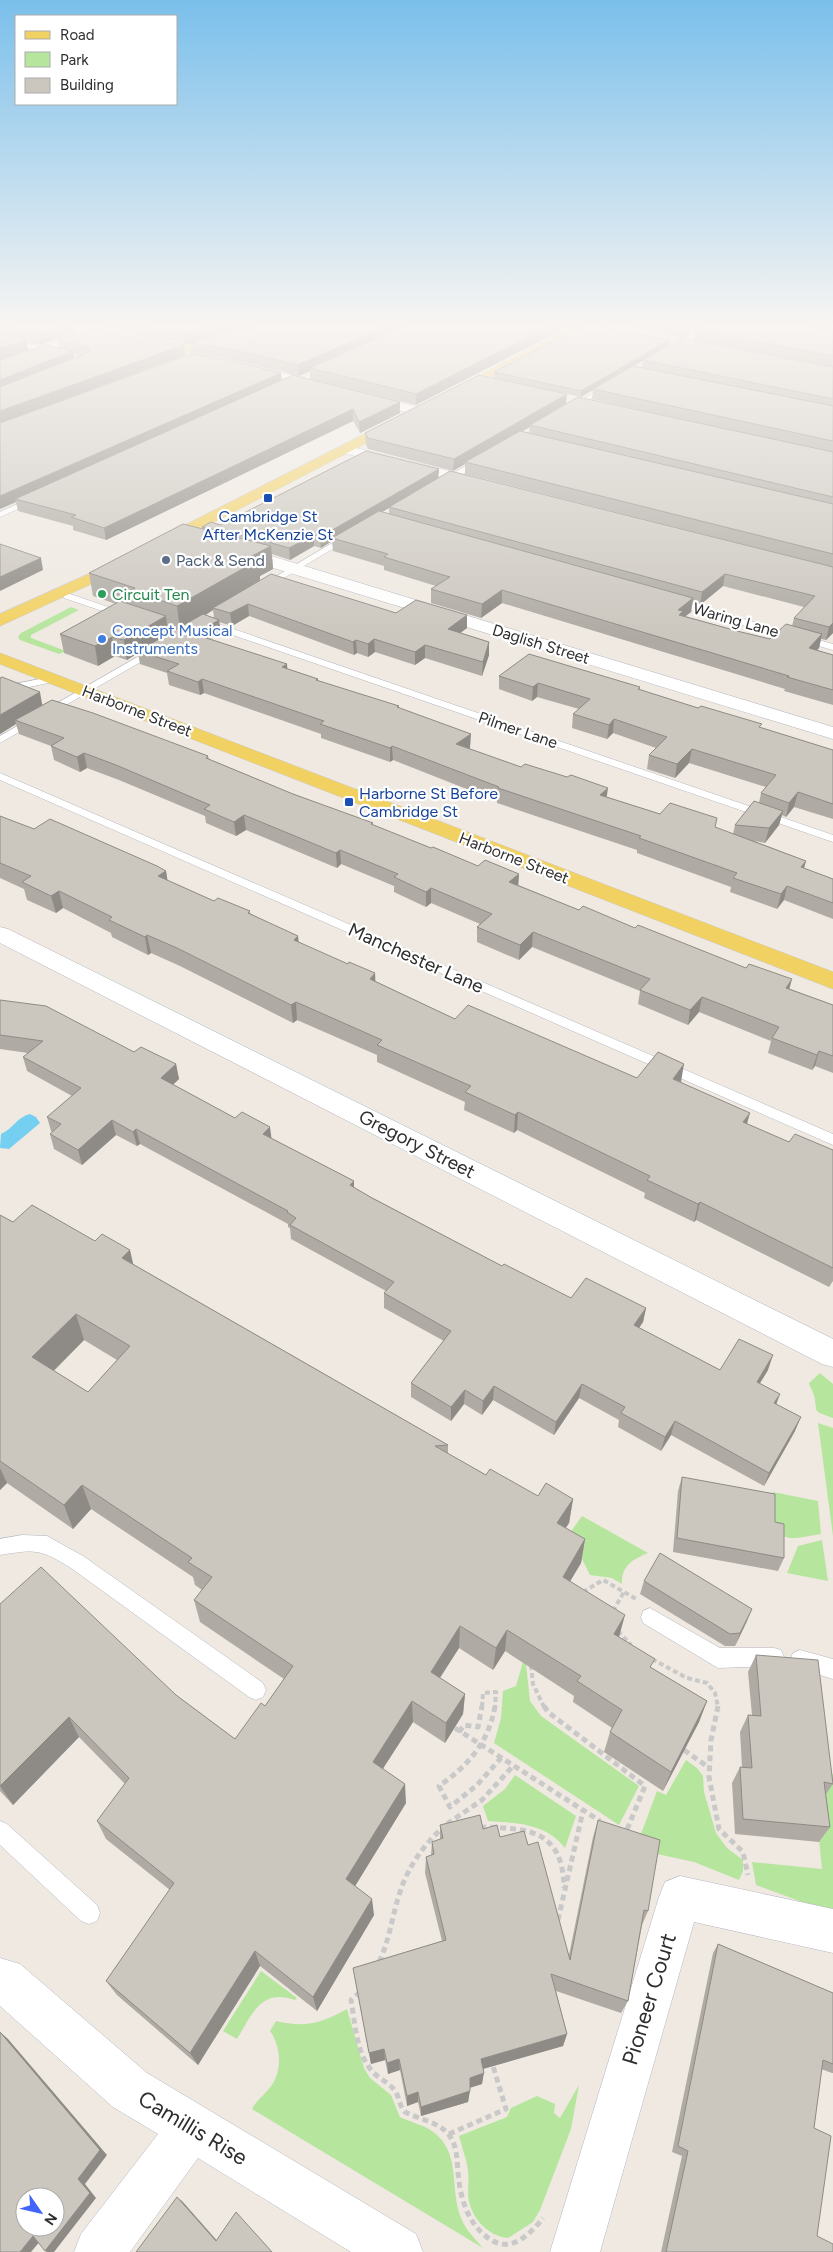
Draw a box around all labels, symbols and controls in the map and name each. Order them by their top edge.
legend [15,15,178,105]
text: Road [60,26,95,44]
text: Park [60,51,89,69]
text: Building [60,76,114,94]
marker: Cambridge St After McKenzie St [262,492,274,504]
place label: Cambridge St After McKenzie St [203,507,333,544]
place label: Pack & Send [176,551,265,570]
marker: Pack & Send [160,554,172,566]
place label: Circuit Ten [112,585,190,604]
marker: Circuit Ten [96,588,108,600]
street label: Waring Lane [691,599,781,641]
street label: Daglish Street [490,620,592,668]
place label: Concept Musical Instruments [112,621,233,658]
marker: Concept Musical Instruments [96,633,108,645]
street label: Harborne Street [79,681,195,741]
street label: Pilmer Lane [476,708,560,752]
place label: Harborne St Before Cambridge St [359,784,498,821]
marker: Harborne St Before Cambridge St [343,796,355,808]
street label: Harborne Street [456,828,572,888]
street label: Manchester Lane [345,918,487,998]
street label: Gregory Street [355,1105,479,1183]
street label: Pioneer Court [616,1930,682,2068]
street label: Camillis Rise [134,2085,252,2171]
north arrow [15,2187,65,2237]
text: N [40,2210,60,2228]

